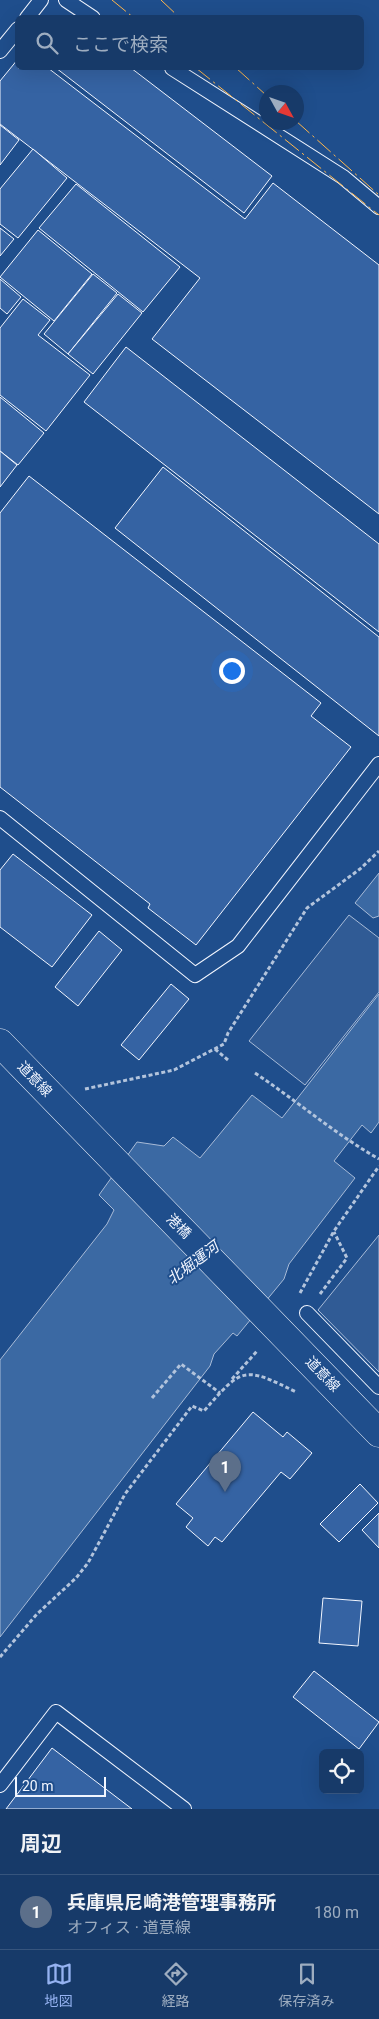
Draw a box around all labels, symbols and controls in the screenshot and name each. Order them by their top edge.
search box [15,15,364,70]
icon: search [33,29,61,57]
text: ここで検索 [73,33,168,56]
north arrow [259,85,304,130]
your location [219,658,245,684]
street label: 道意線 [15,1058,55,1100]
street label: 港橋 [163,1210,195,1242]
water label: 北堀運河 [164,1236,225,1288]
street label: 道意線 [303,1353,343,1395]
pin: 1 [209,1451,241,1492]
map controls [319,1749,364,1794]
button: locate [319,1749,364,1794]
scale bar [15,1774,106,1797]
text: 20 m [22,1778,54,1794]
text: 周辺 [20,1832,62,1856]
text: 兵庫県尼崎港管理事務所 [67,1891,276,1914]
text: 1 [31,1903,41,1922]
text: 180 m [314,1903,359,1922]
text: オフィス · 道意線 [67,1918,191,1937]
tab: 地図 [45,1960,73,2010]
tab: 経路 [162,1960,190,2010]
tab: 保存済み [279,1960,335,2010]

